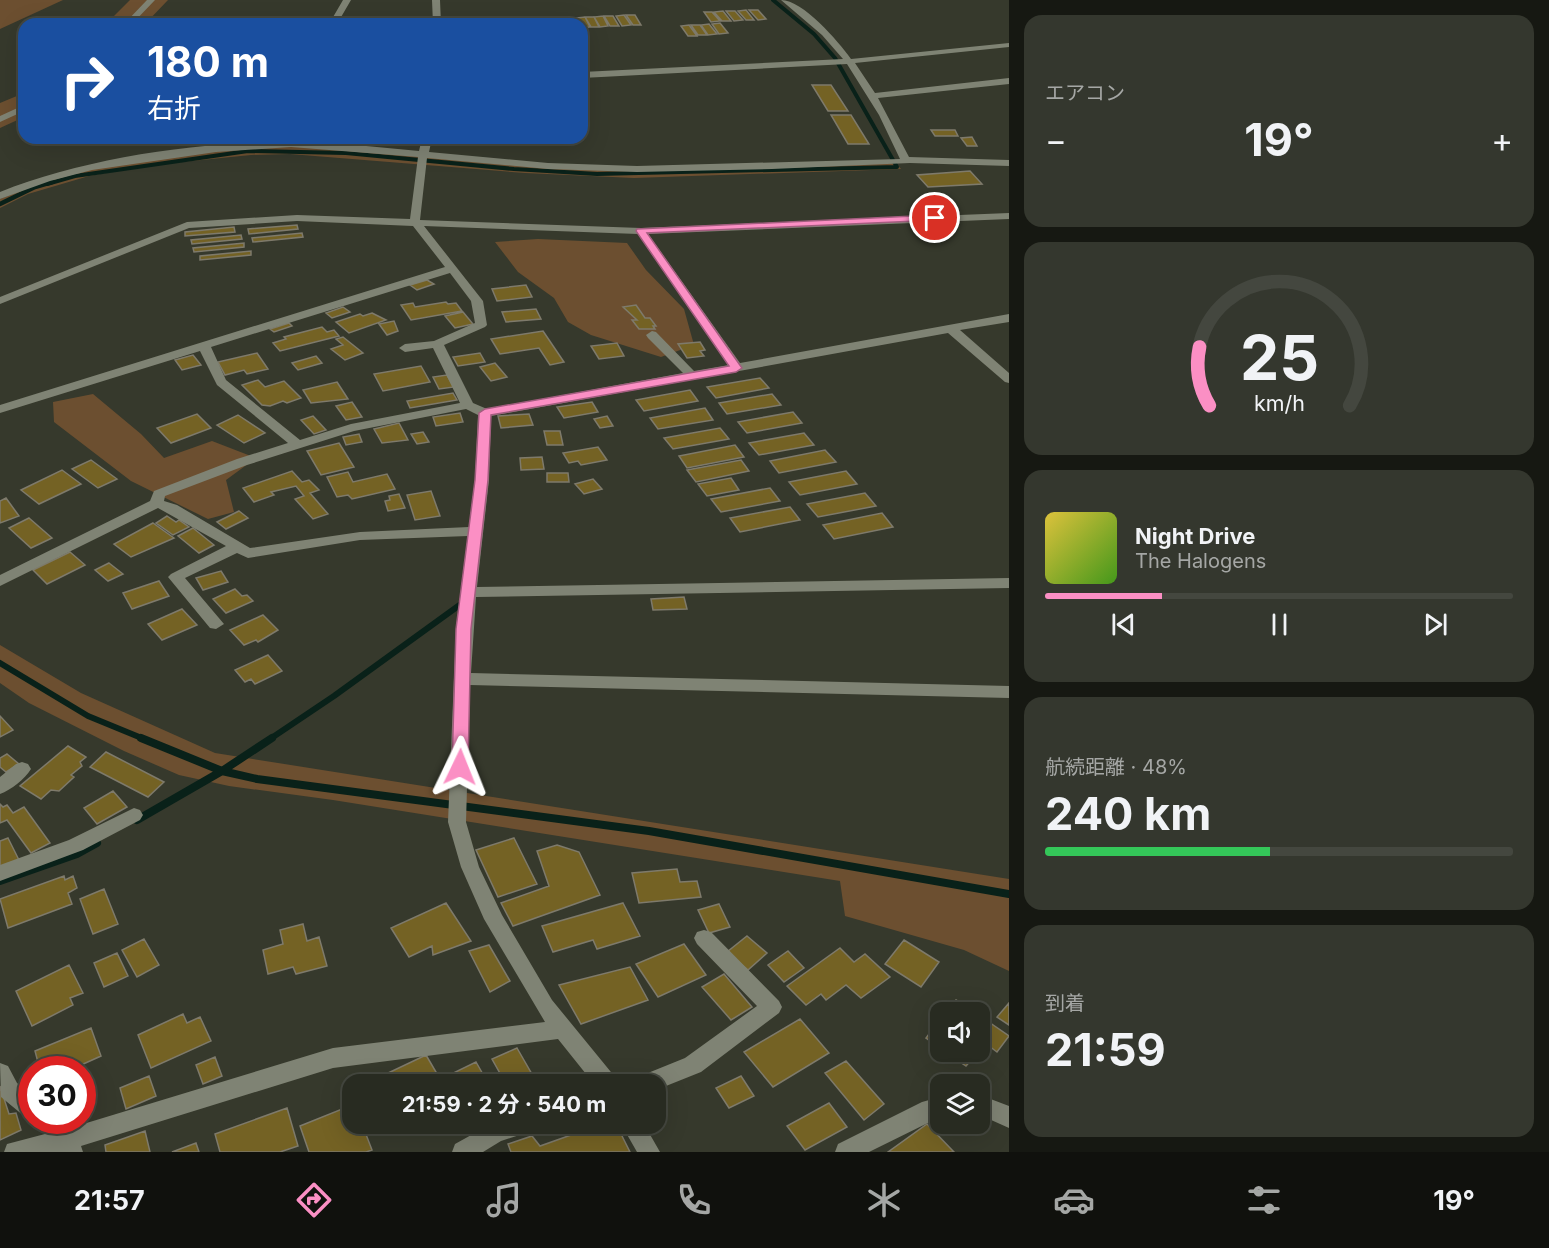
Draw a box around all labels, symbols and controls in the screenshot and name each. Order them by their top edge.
text: 180 m [147,36,269,87]
icon: right [48,42,126,120]
text: エアコン [1045,81,1125,105]
text: 右折 [147,92,201,125]
text: 19° [1244,112,1314,167]
text: − [1045,120,1067,160]
text: + [1491,120,1513,160]
pin [909,192,960,243]
icon: arrive [918,201,951,234]
text: 25 [1239,320,1319,395]
text: km/h [1254,390,1304,416]
text: Night Drive [1135,523,1255,549]
text: The Halogens [1135,549,1266,573]
icon: previous [1107,608,1140,641]
icon: pause [1263,608,1296,641]
icon: next [1419,608,1452,641]
position arrow [428,735,492,799]
text: 航続距離 · 48% [1045,755,1187,779]
text: 240 km [1045,786,1211,841]
text: 到着 [1045,991,1085,1015]
map controls [930,1002,990,1134]
button: sound [930,1002,990,1062]
text: 21:59 [1045,1022,1166,1077]
speed limit sign: 30 [18,1056,96,1134]
button: layers [930,1074,990,1134]
text: 21:59 · 2 分 · 540 m [402,1091,606,1117]
icon: directions [293,1179,335,1221]
icon: music [483,1179,525,1221]
icon: phone [673,1179,715,1221]
icon: climate [863,1179,905,1221]
icon: car [1053,1179,1095,1221]
icon: filters [1243,1179,1285,1221]
text: 21:57 [74,1184,145,1217]
text: 19° [1433,1184,1475,1217]

